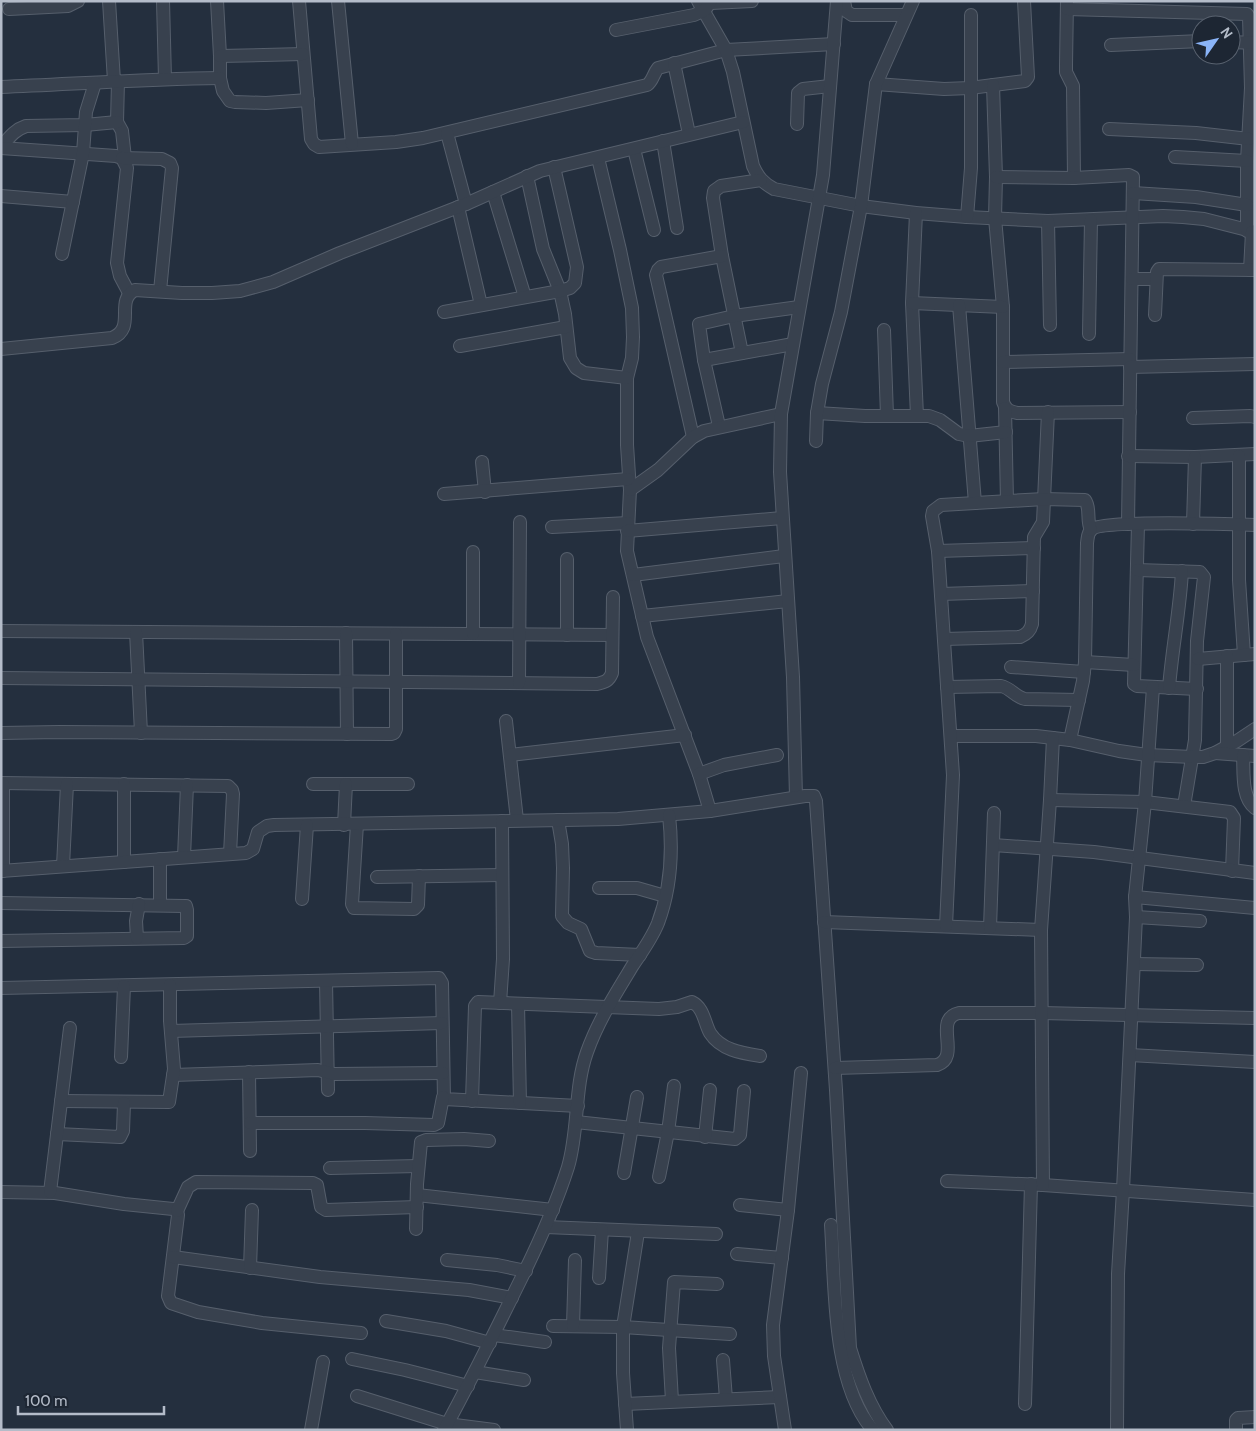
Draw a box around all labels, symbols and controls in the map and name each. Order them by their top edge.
north arrow [1191,15,1241,65]
text: N [1217,24,1237,42]
scale bar [18,1384,164,1416]
text: 100 m [25,1392,67,1410]

